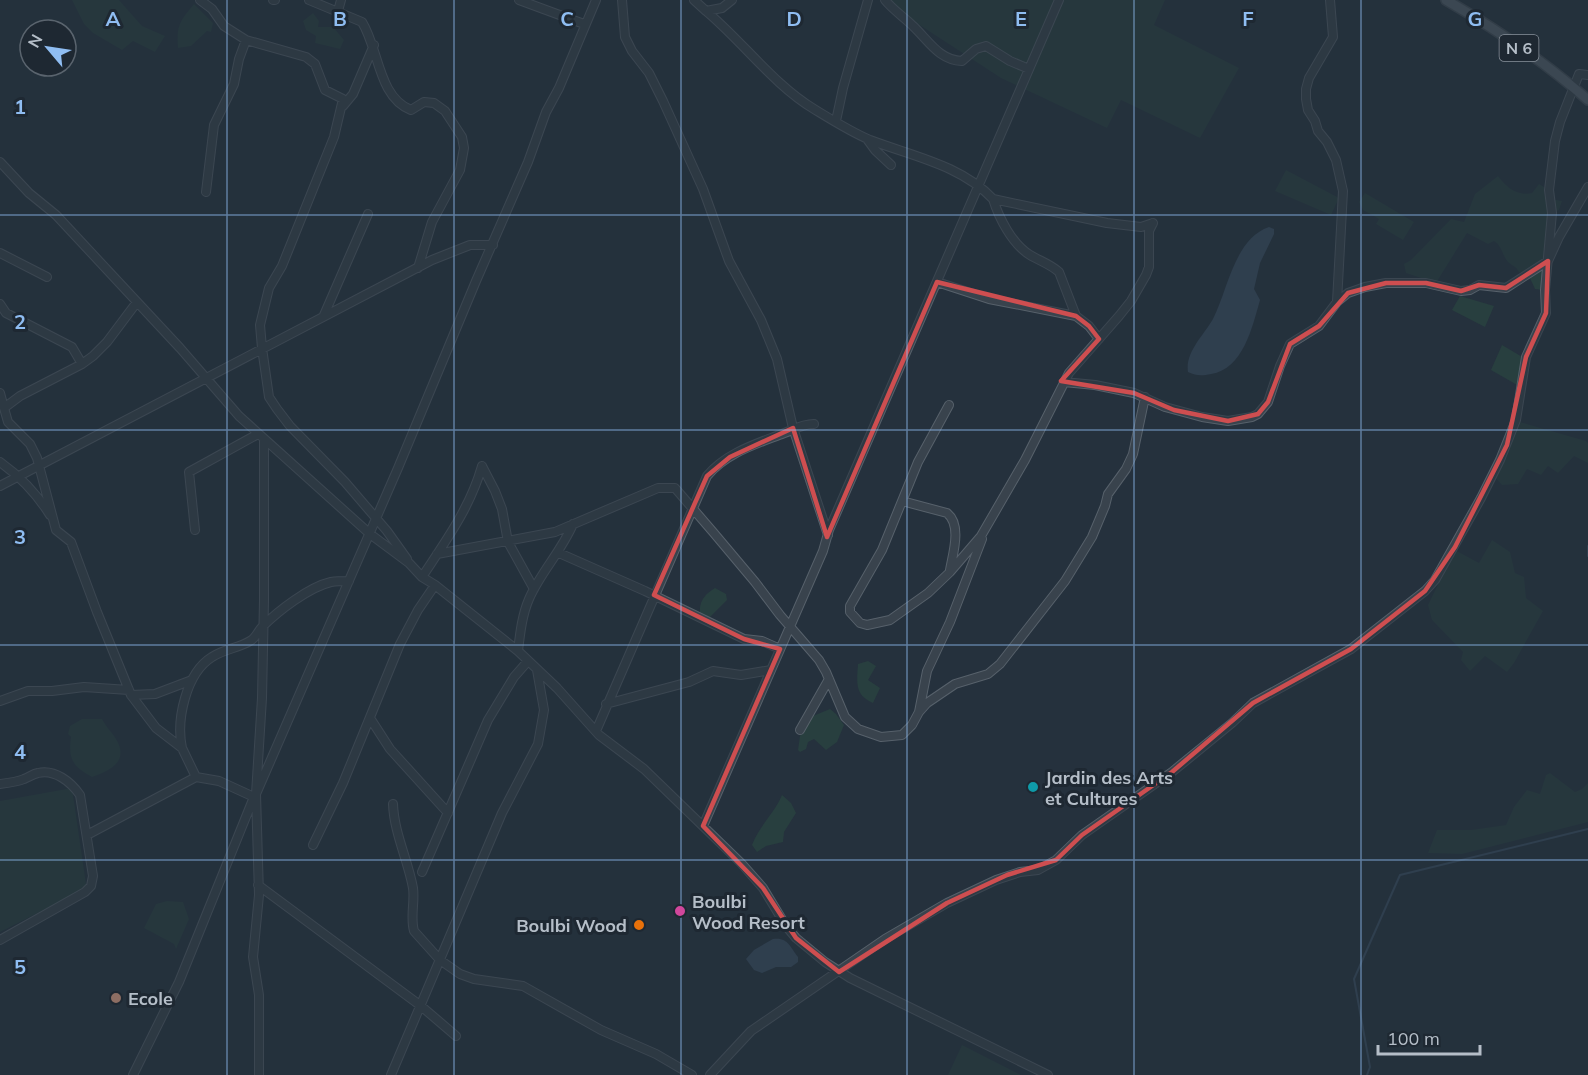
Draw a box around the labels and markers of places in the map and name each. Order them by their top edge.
place label: Jardin des Arts et Cultures [1045,766,1173,810]
marker: Jardin des Arts et Cultures [1026,780,1040,794]
place label: Boulbi Wood Resort [692,890,805,934]
marker: Boulbi Wood Resort [673,904,687,918]
place label: Boulbi Wood [516,914,627,937]
marker: Boulbi Wood [632,918,646,932]
place label: Ecole [128,987,173,1010]
marker: Ecole [109,991,123,1005]

